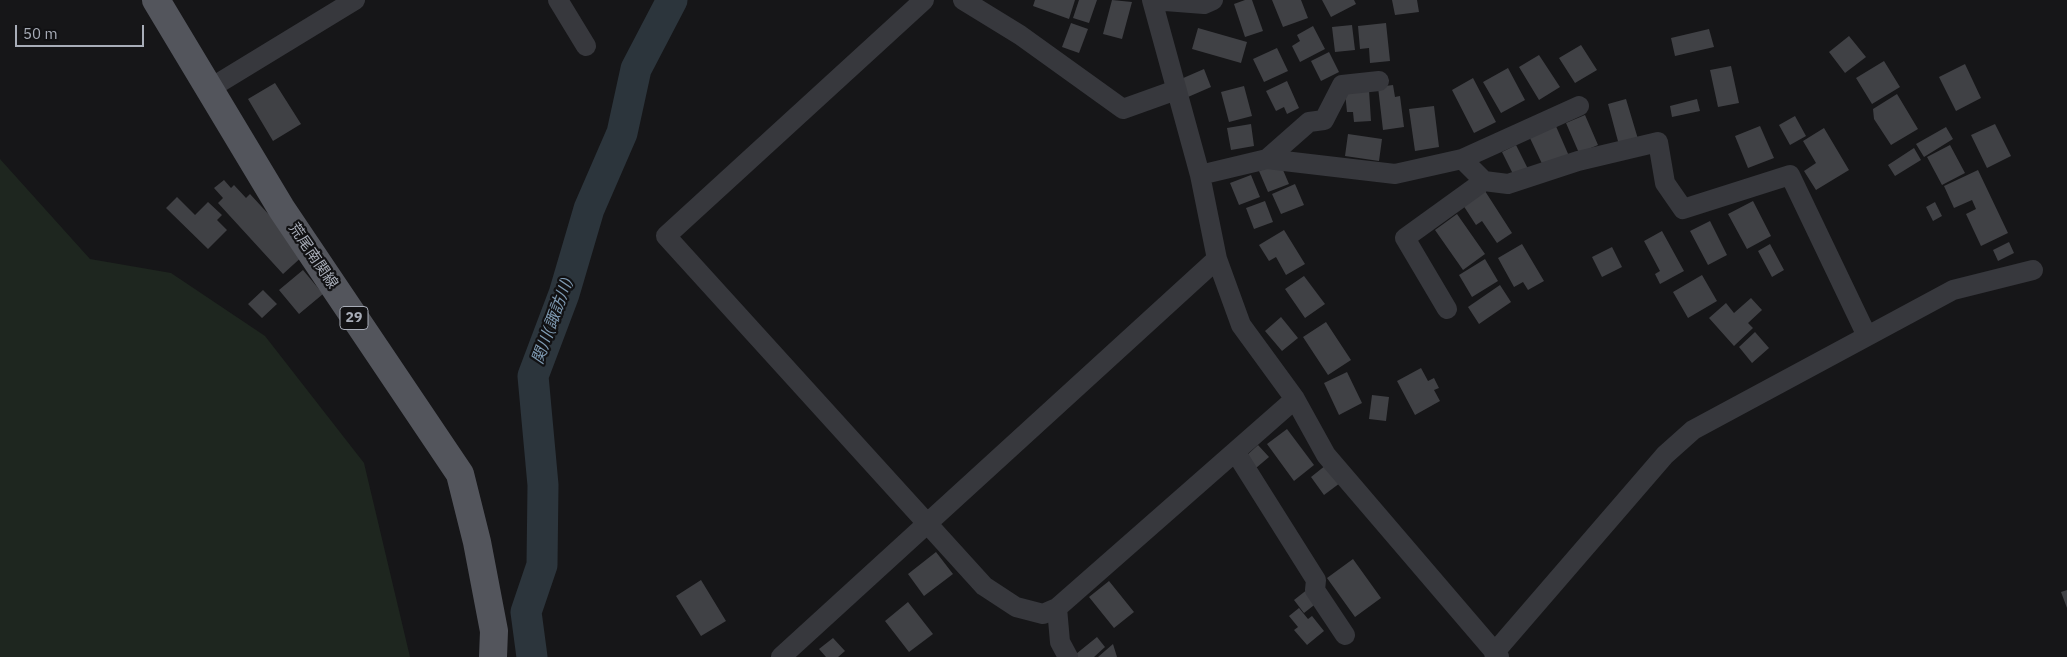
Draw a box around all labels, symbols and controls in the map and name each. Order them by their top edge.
scale bar [18,15,146,47]
text: 50 m [23,24,58,43]
street label: 荒尾南関線 [285,220,341,292]
water label: 関川(諏訪川) [529,275,577,367]
road number: 29 [340,306,368,330]

